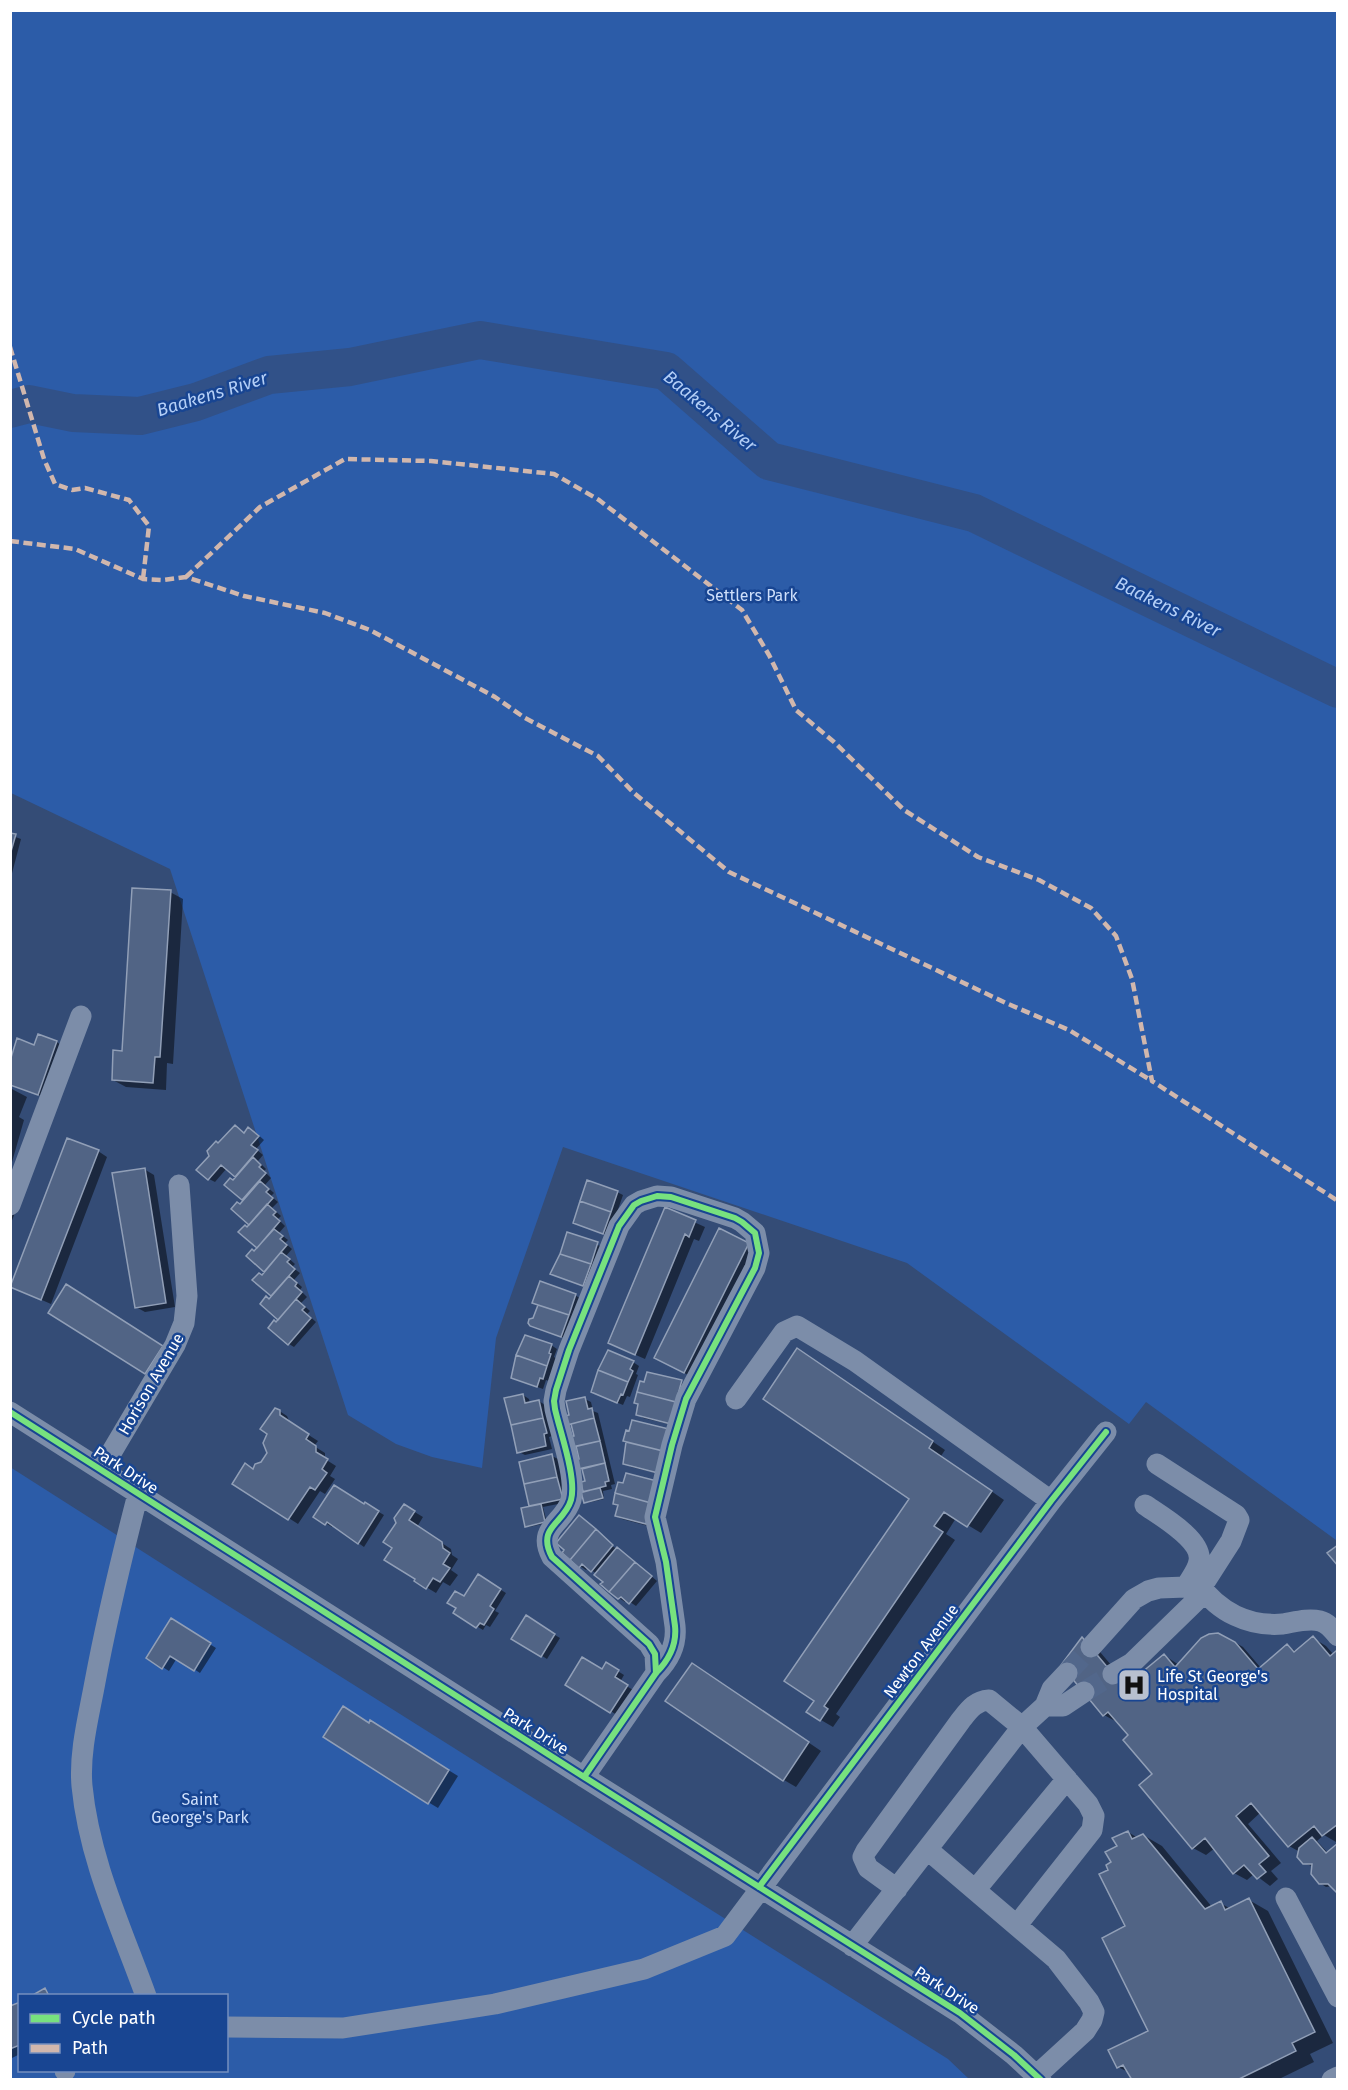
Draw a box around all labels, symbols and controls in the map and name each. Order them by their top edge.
water label: Baakens River [154,366,271,421]
water label: Baakens River [659,366,762,457]
water label: Baakens River [1112,572,1225,642]
park label: Settlers Park [706,586,798,605]
street label: Horison Avenue [114,1330,188,1438]
street label: Park Drive [90,1442,162,1498]
street label: Newton Avenue [879,1600,963,1702]
hospital icon: Life St George's Hospital [1116,1667,1152,1703]
place label: Life St George's Hospital [1157,1667,1268,1704]
street label: Park Drive [500,1704,572,1758]
park label: Saint George's Park [151,1790,249,1827]
street label: Park Drive [911,1962,983,2018]
legend [18,1994,228,2072]
text: Cycle path [72,2007,156,2029]
text: Path [72,2037,108,2059]

